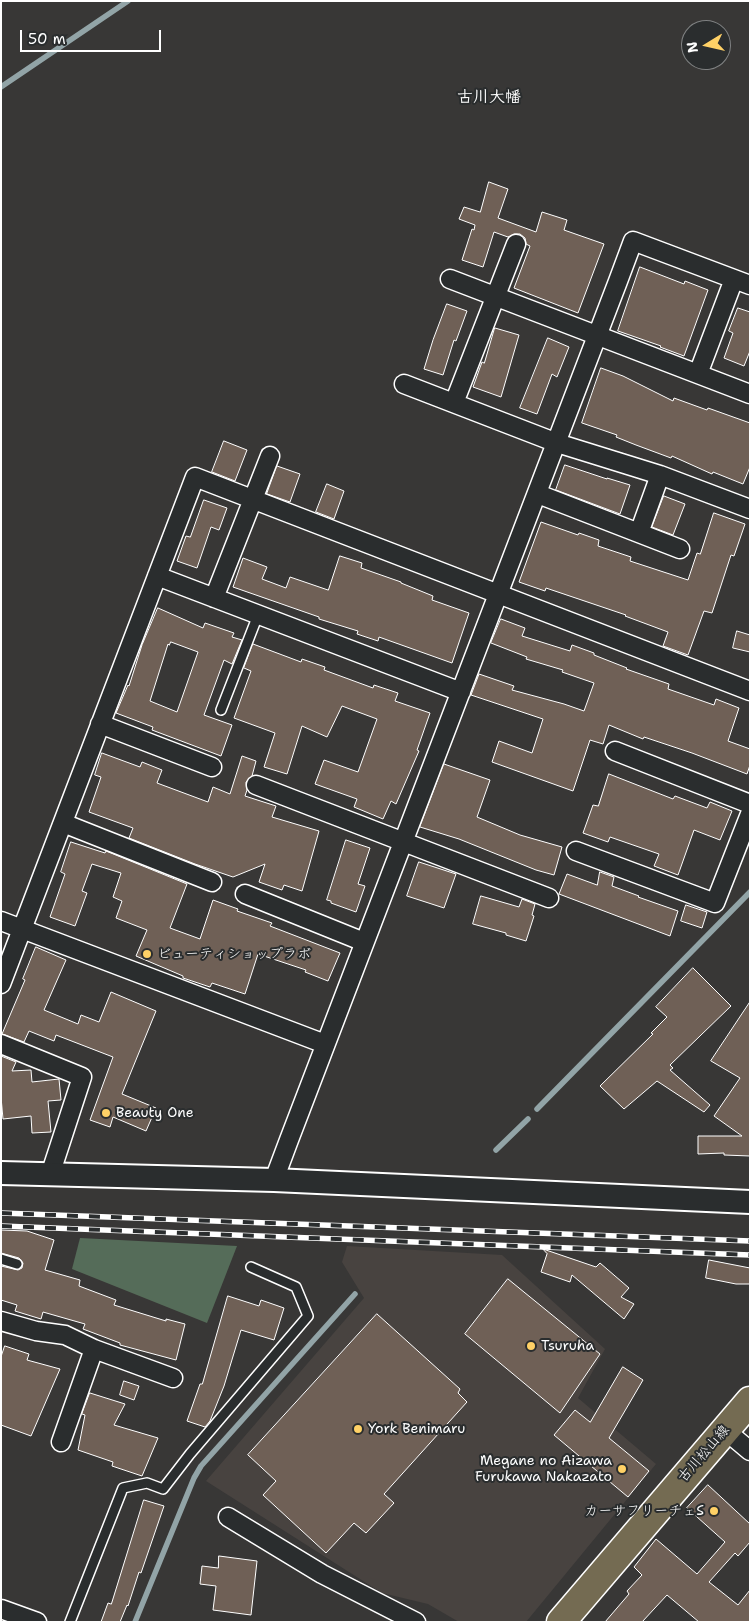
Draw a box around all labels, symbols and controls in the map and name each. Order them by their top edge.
scale bar [22,20,164,52]
north arrow [681,20,731,70]
text: 50 m [28,29,66,49]
text: N [682,40,702,54]
district label: 古川大幡 [457,88,521,108]
place label: ビューティショップラボ [157,946,311,962]
marker: ビューティショップラボ [141,948,153,960]
place label: Beauty One [116,1105,194,1121]
marker: Beauty One [100,1107,112,1119]
place label: Tsuruha [541,1338,594,1354]
marker: Tsuruha [525,1340,537,1352]
place label: York Benimaru [368,1421,465,1437]
street label: 古川松山線 [675,1422,733,1486]
marker: York Benimaru [352,1423,364,1435]
place label: Megane no Aizawa Furukawa Nakazato [475,1453,612,1485]
marker: Megane no Aizawa Furukawa Nakazato [616,1463,628,1475]
place label: カーサフリーチェS [584,1503,704,1519]
marker: カーサフリーチェS [708,1505,720,1517]

